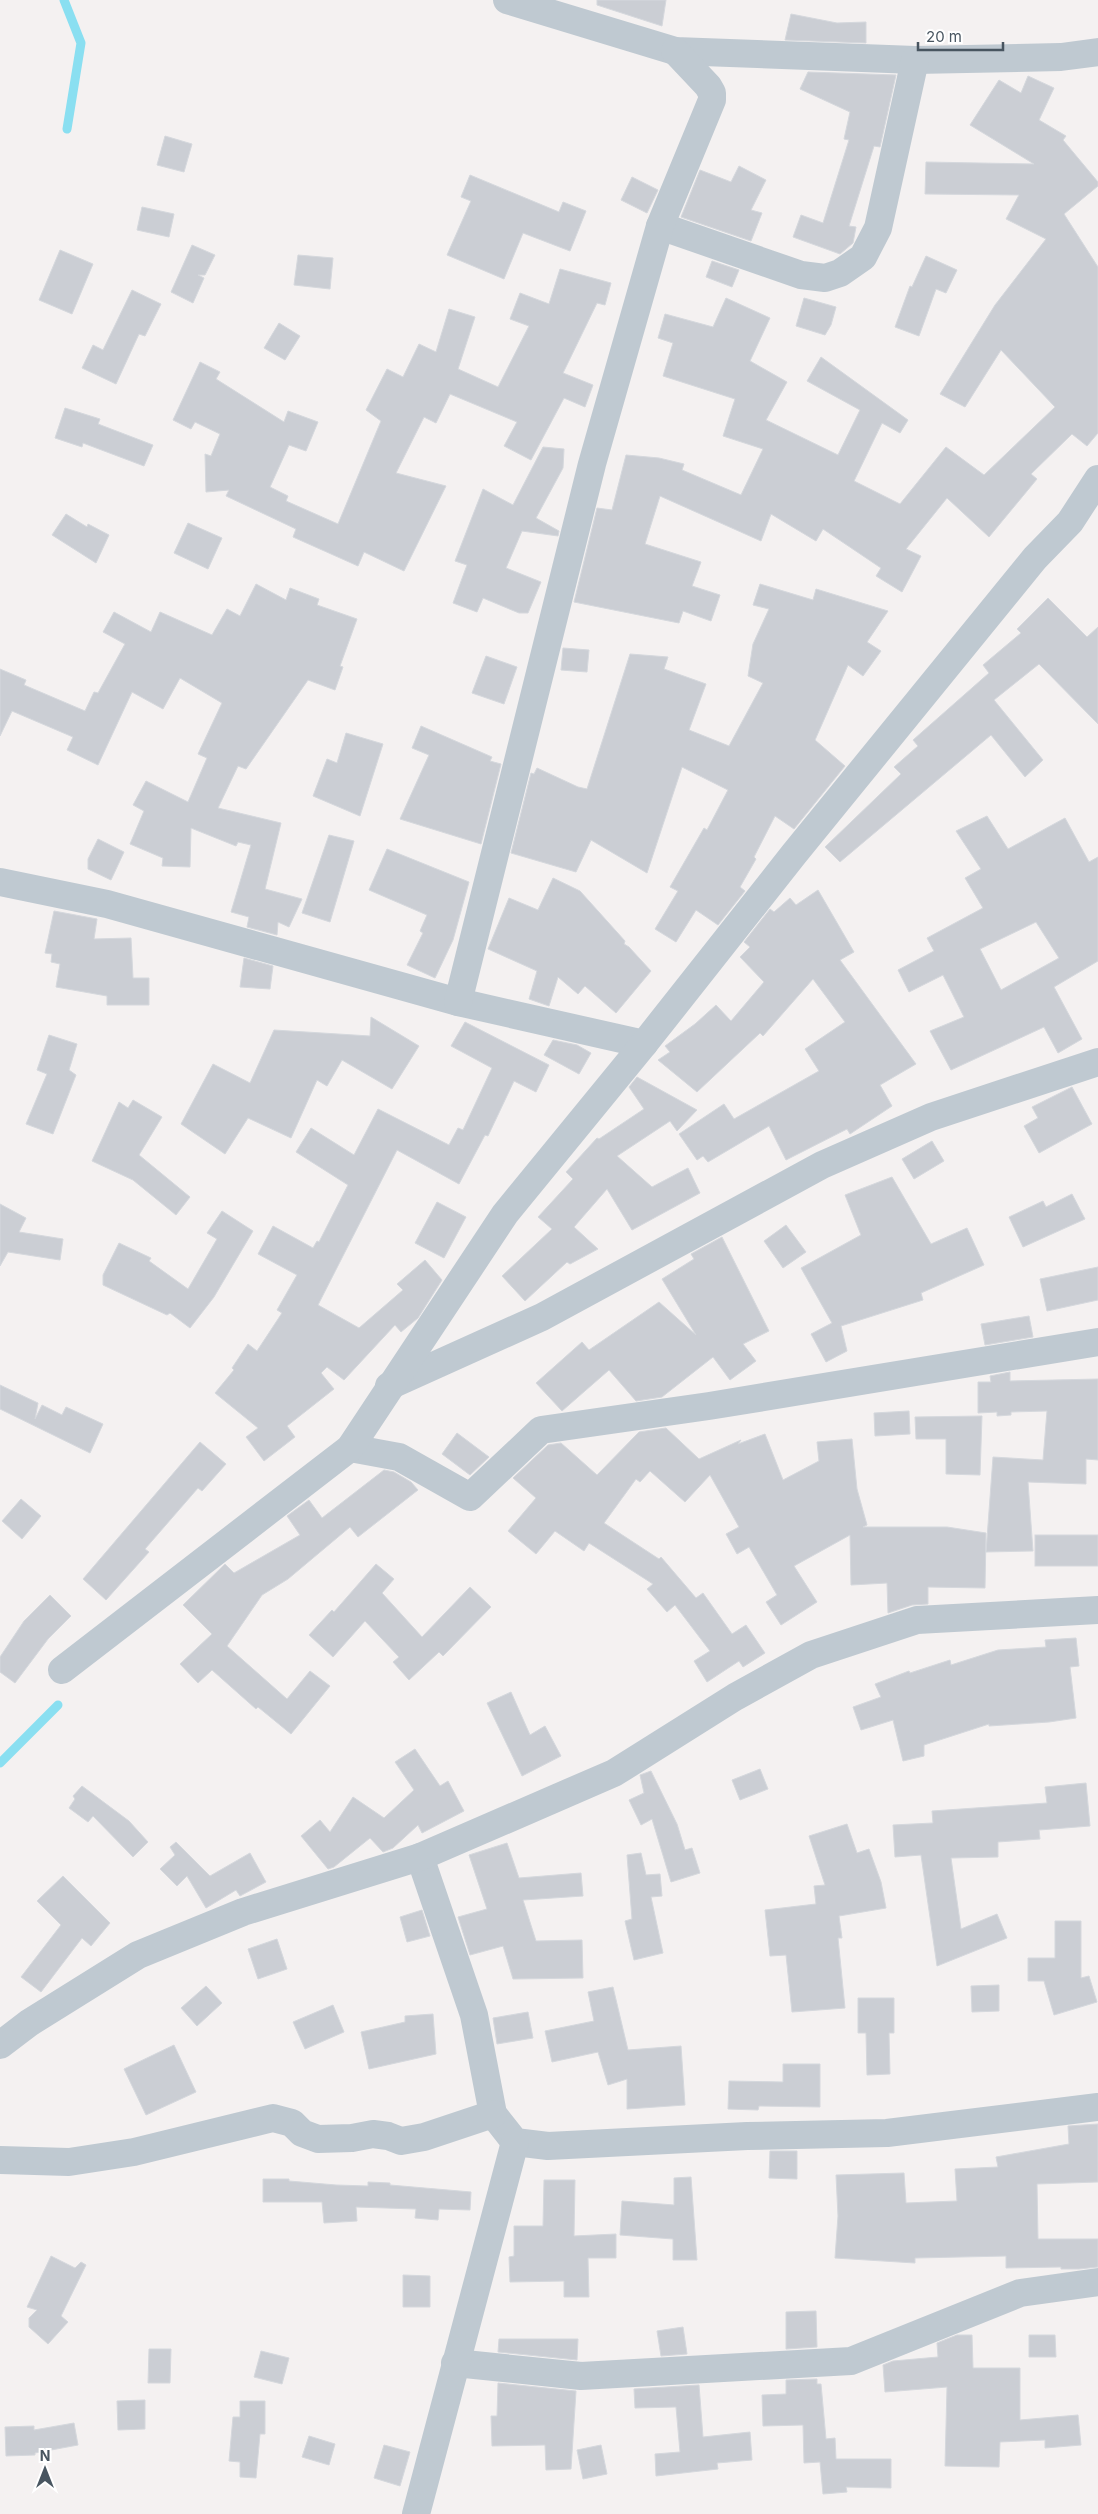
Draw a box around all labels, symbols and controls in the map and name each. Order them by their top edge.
scale bar [918,20,1003,52]
text: 20 m [926,27,962,46]
north arrow [20,2444,70,2494]
text: N [40,2447,50,2464]

